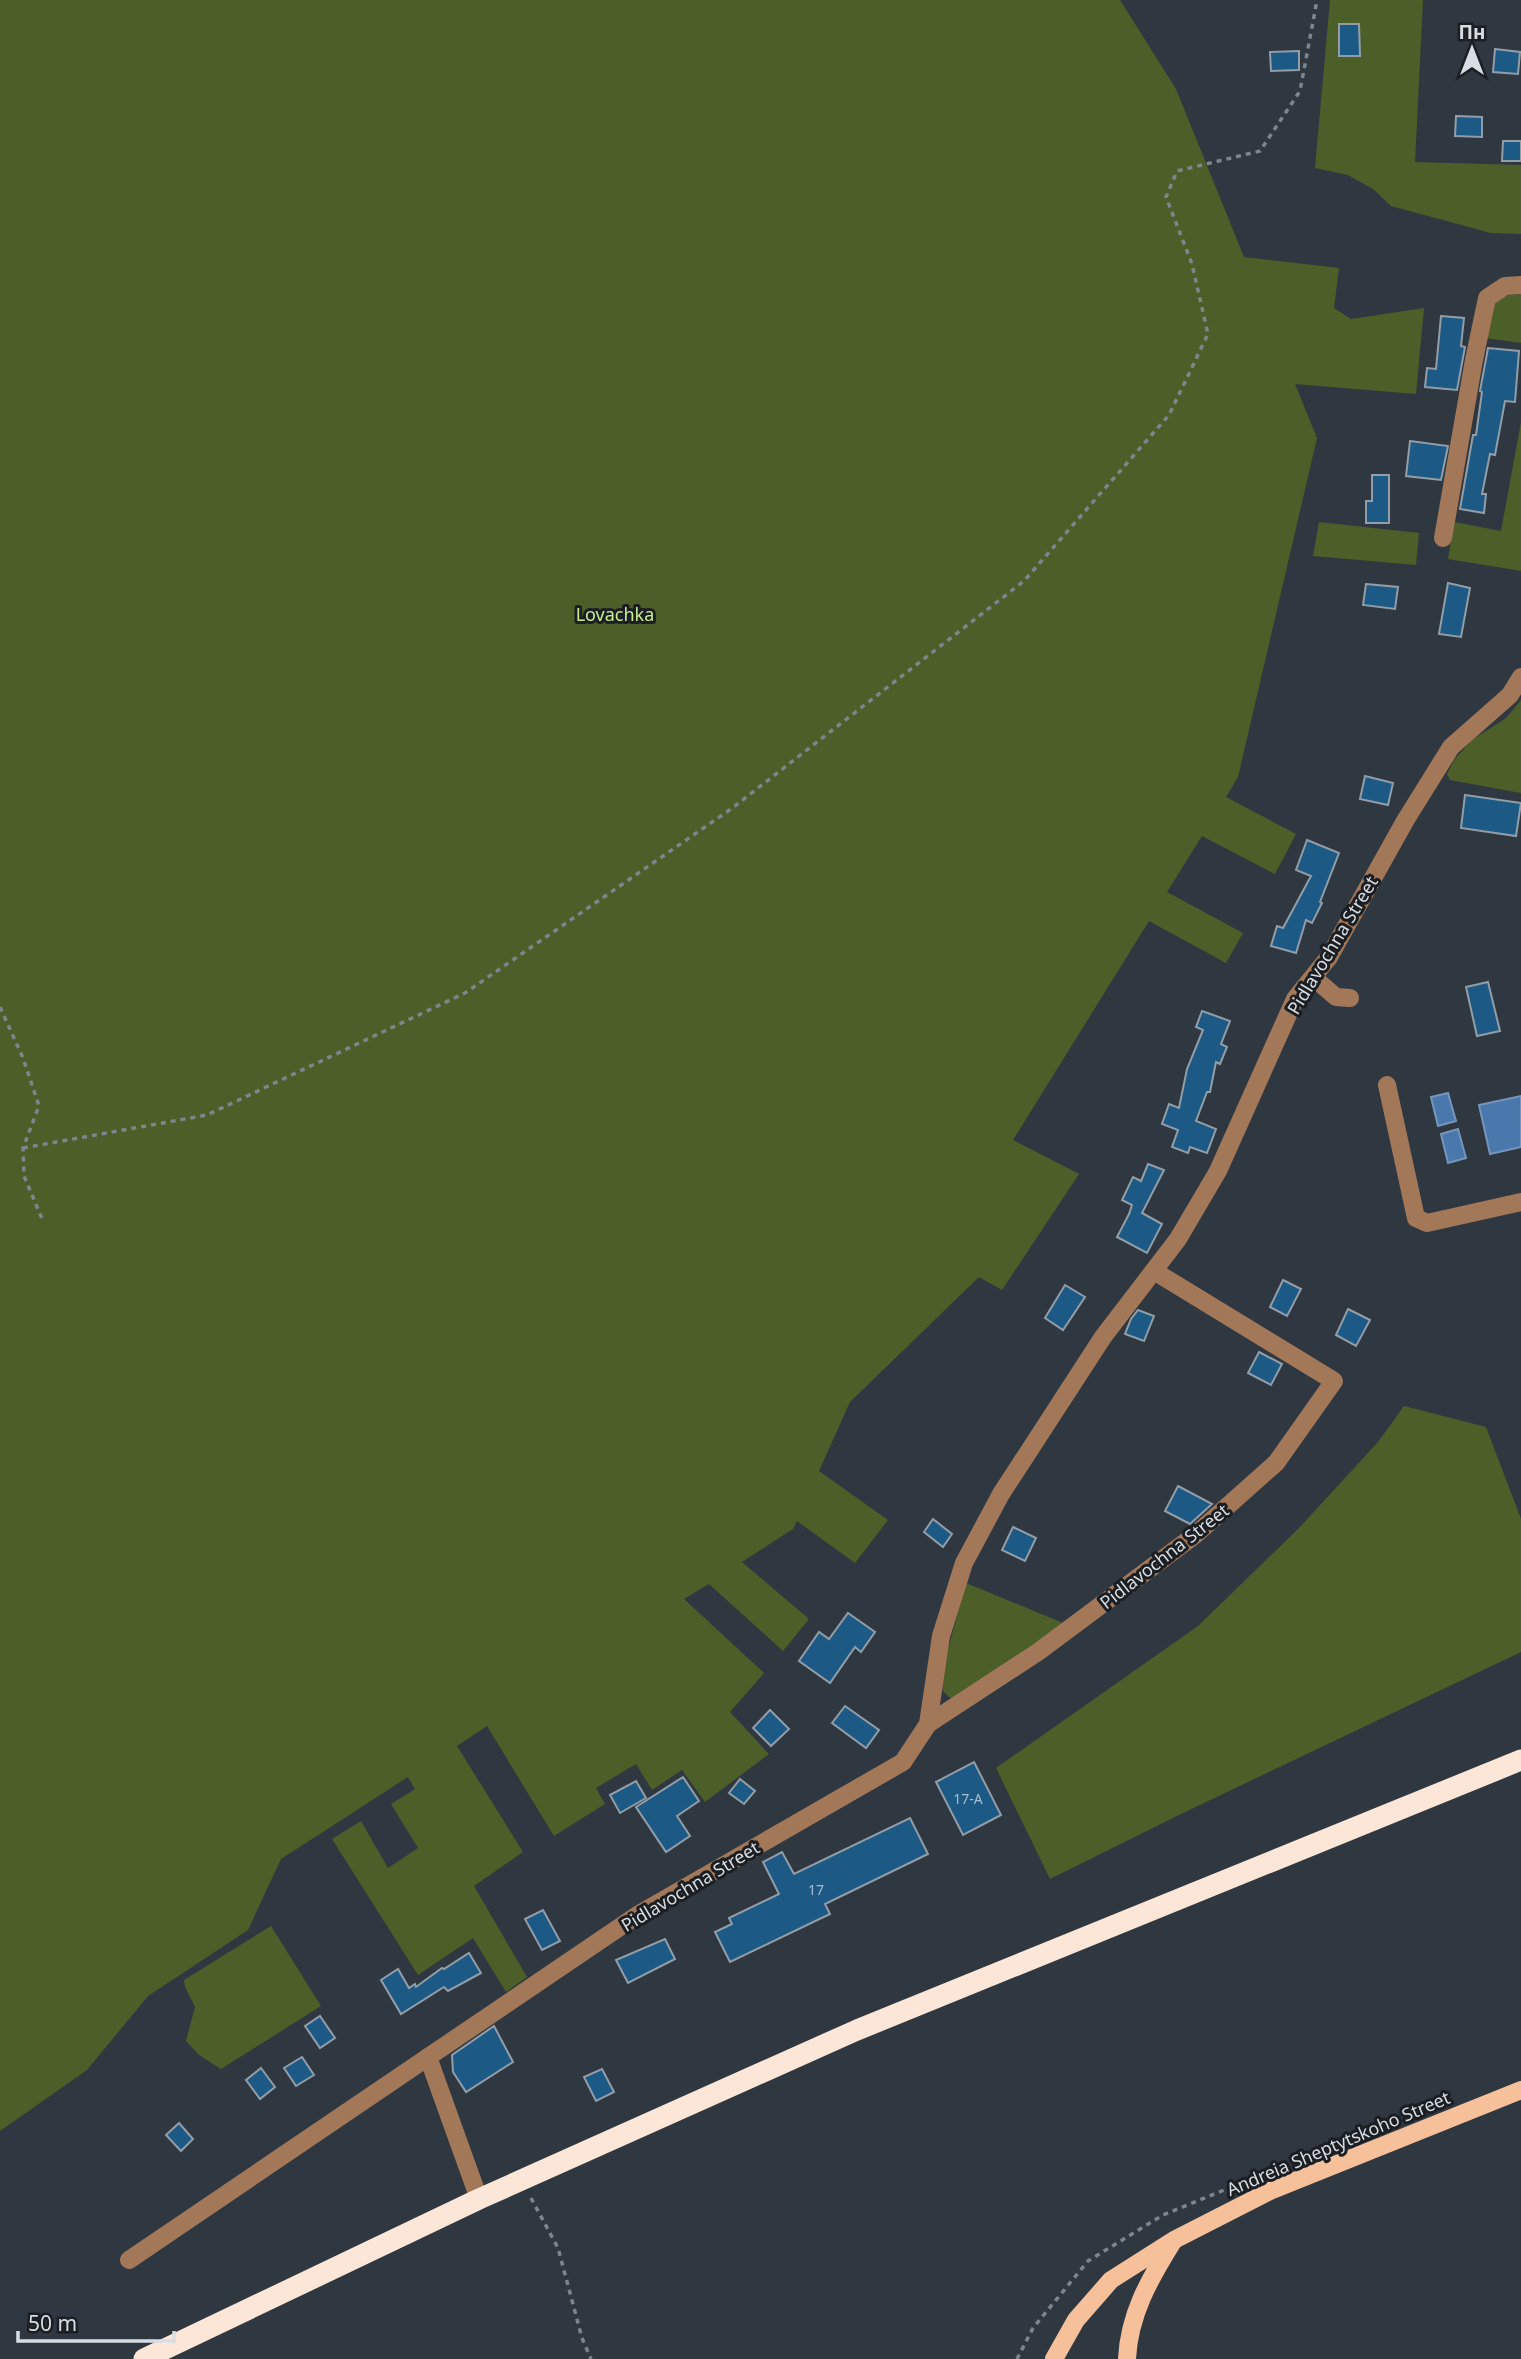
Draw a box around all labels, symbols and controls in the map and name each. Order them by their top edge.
north arrow [1437,14,1507,84]
text: Пн [1459,19,1485,45]
park label: Lovachka [576,602,654,626]
street label: Pidlavochna Street [1281,871,1383,1019]
street label: Pidlavochna Street [1095,1498,1234,1614]
house number: 17-А [953,1789,983,1808]
street label: Pidlavochna Street [616,1835,764,1937]
house number: 17 [808,1880,824,1899]
street label: Andreia Sheptytskoho Street [1222,2085,1454,2201]
scale bar [18,2300,173,2344]
text: 50 m [28,2309,77,2337]

